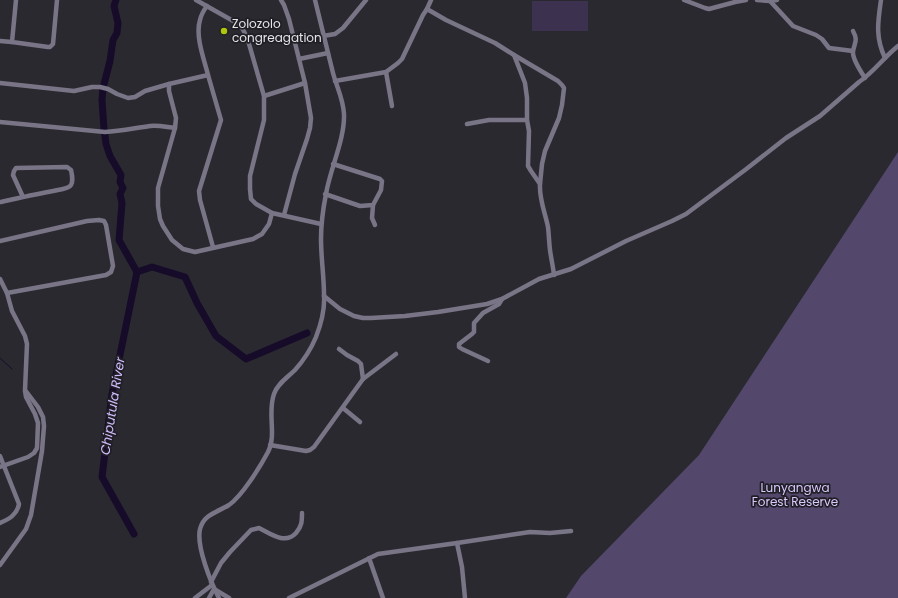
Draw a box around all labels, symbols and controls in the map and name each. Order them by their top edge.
place label: Zolozolo congreagation [232,15,322,46]
marker: Zolozolo congreagation [219,26,229,36]
water label: Chiputula River [95,355,130,456]
park label: Lunyangwa Forest Reserve [752,479,838,510]

